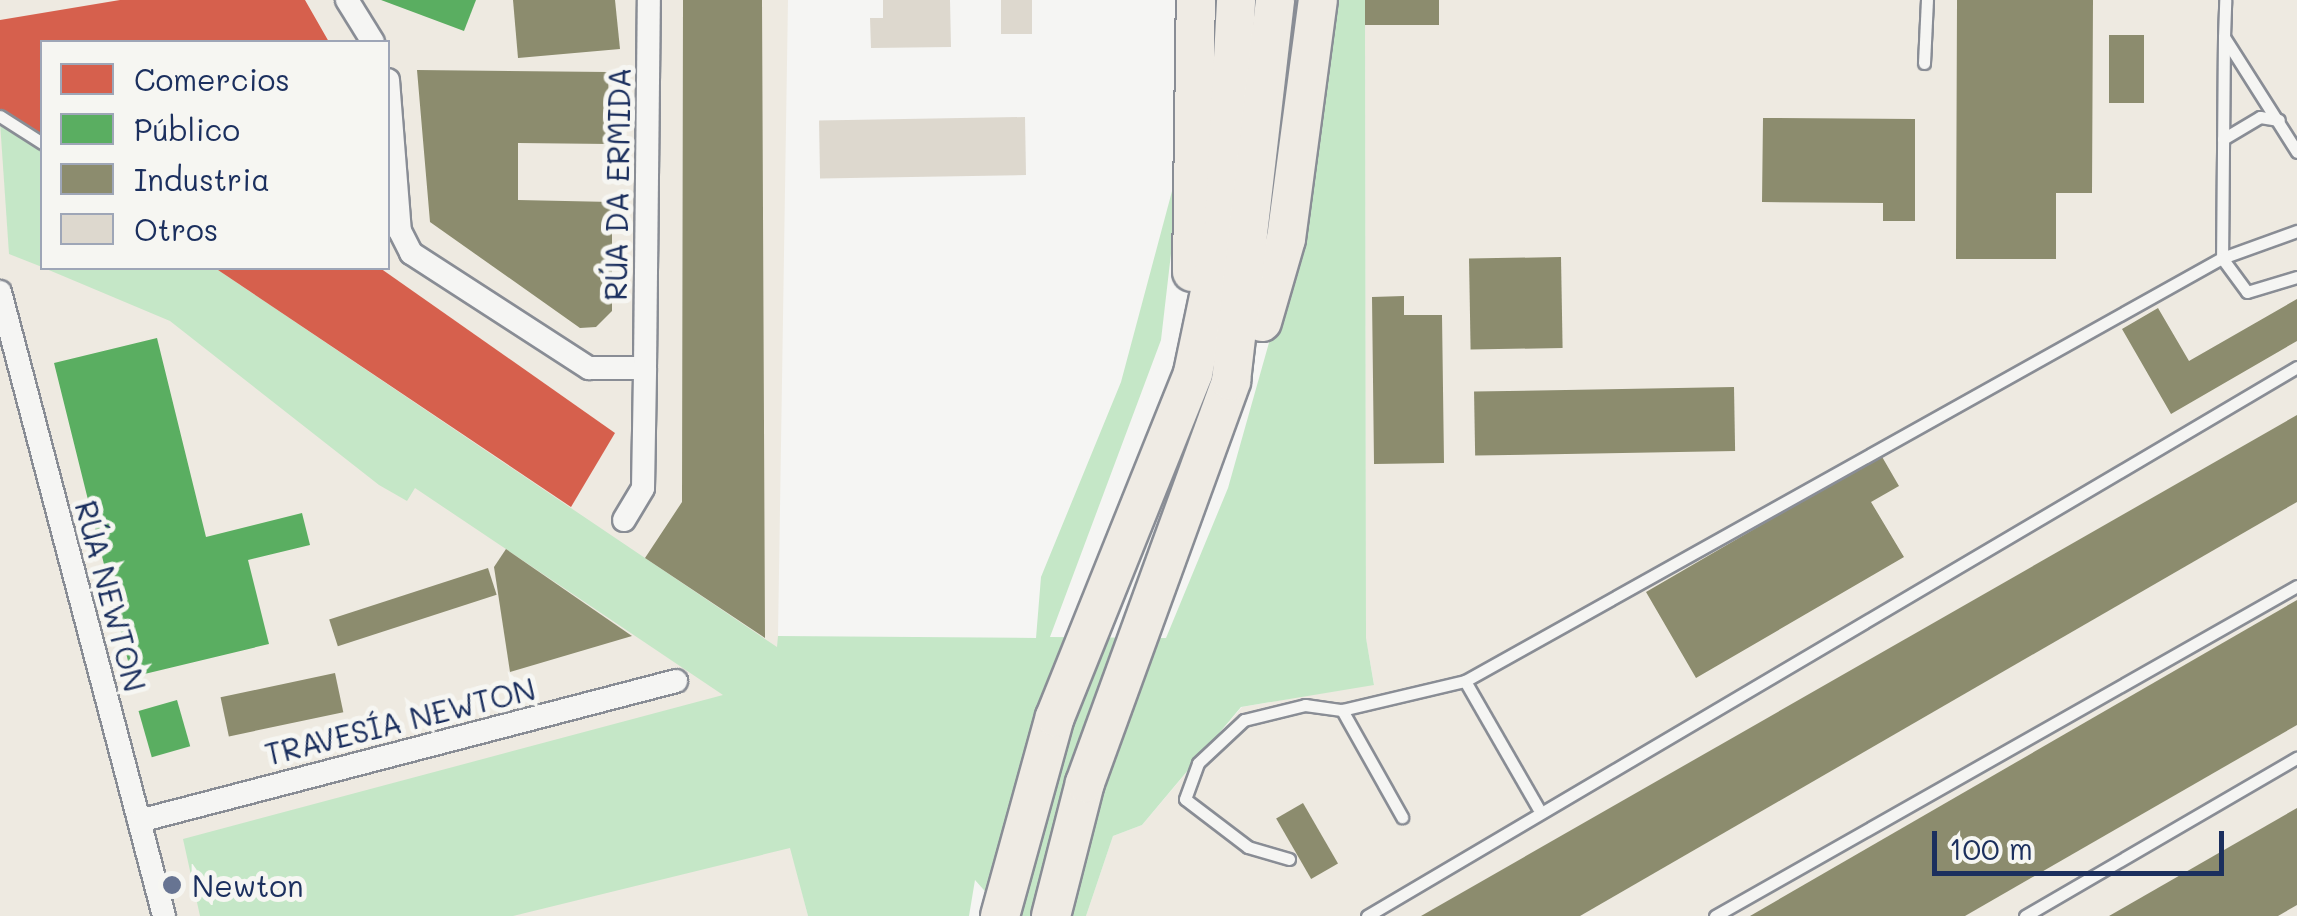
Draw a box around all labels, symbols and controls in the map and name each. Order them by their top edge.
legend [40,40,390,270]
text: Comercios [134,59,290,99]
street label: RÚA DA ERMIDA [597,67,637,301]
text: Público [134,109,240,149]
text: Industria [134,159,270,199]
text: Otros [134,209,218,249]
street label: RÚA NEWTON [68,497,154,695]
street label: TRAVESÍA NEWTON [261,670,539,772]
scale bar [1937,811,2230,873]
text: 100 m [1949,828,2033,868]
place label: Newton [192,867,304,903]
marker: Newton [161,874,183,896]

